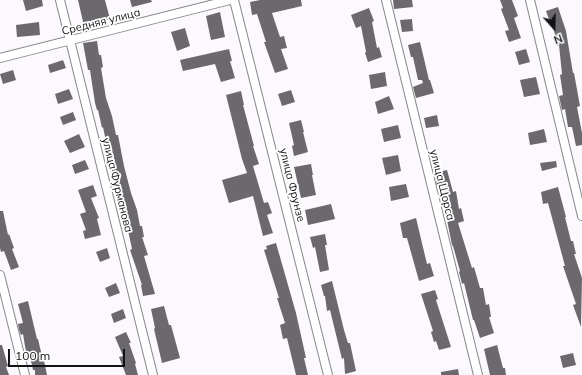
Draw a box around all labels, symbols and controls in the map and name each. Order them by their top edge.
street label: Средняя улица [60,6,142,38]
north arrow [534,8,574,48]
text: N [552,31,564,47]
street label: улица Фурманова [99,136,135,234]
street label: улица Фрунзе [276,147,308,223]
street label: улица Щорса [427,148,457,222]
scale bar [10,341,127,367]
text: 100 m [15,348,50,363]

